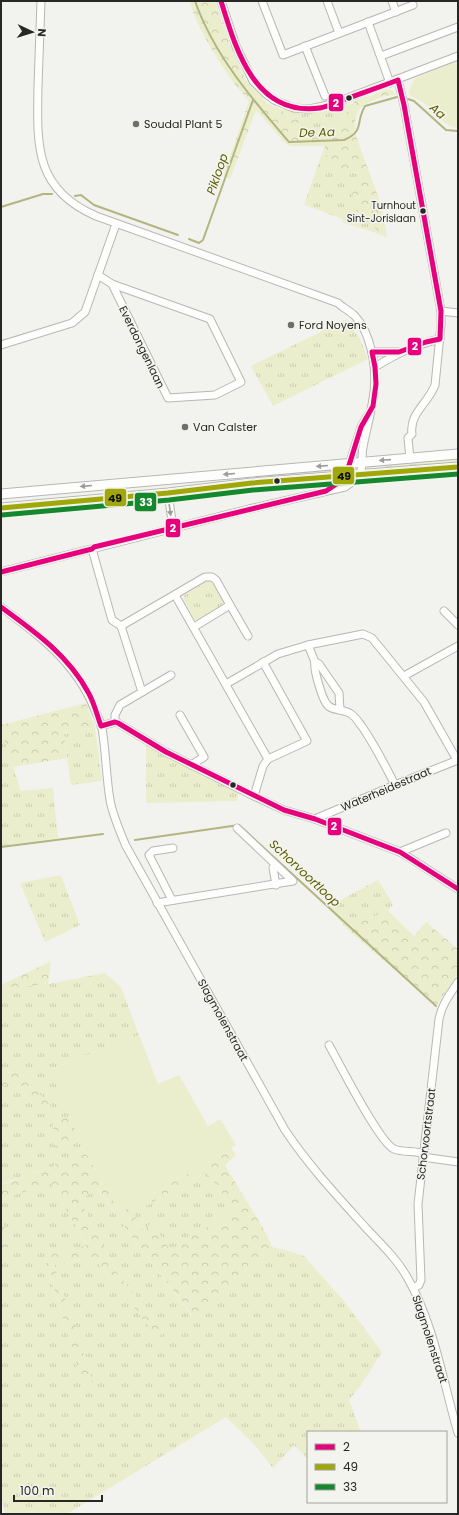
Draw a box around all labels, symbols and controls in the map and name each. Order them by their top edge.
north arrow [12,12,52,52]
text: N [34,28,50,37]
line badge: 2 [328,93,344,112]
unlabelled marker [344,93,354,103]
text: 2 [333,95,339,111]
water label: Aa [426,99,450,123]
place label: Soudal Plant 5 [144,116,223,132]
marker: Soudal Plant 5 [131,119,141,129]
water label: De Aa [299,123,335,141]
water label: Pikloop [202,151,232,197]
place label: Turnhout Sint-Jorislaan [347,198,416,226]
marker: Turnhout Sint-Jorislaan [418,206,428,216]
street label: Everdongenlaan [115,303,169,391]
place label: Ford Noyens [299,317,367,333]
marker: Ford Noyens [286,320,296,330]
line badge: 2 [407,337,422,356]
text: 2 [412,338,418,354]
place label: Van Calster [193,419,257,435]
marker: Van Calster [180,422,190,432]
one-way arrow [379,457,391,464]
one-way arrow [316,463,328,469]
line badge: 49 [332,466,355,485]
text: 49 [337,468,351,484]
one-way arrow [223,471,235,477]
unlabelled marker [272,476,282,486]
one-way arrow [80,483,92,490]
line badge: 49 [104,488,127,507]
text: 49 [108,490,122,506]
line badge: 33 [134,492,157,512]
text: 33 [139,494,153,510]
one-way arrow [167,504,173,516]
line badge: 2 [165,518,181,538]
text: 2 [170,520,176,536]
street label: Waterheidestraat [338,763,434,815]
unlabelled marker [228,780,238,790]
line badge: 2 [327,817,342,836]
text: 2 [331,818,337,834]
water label: Schorvoortloop [266,836,344,910]
street label: Slagmolenstraat [194,976,252,1064]
street label: Schorvoortstraat [412,1087,440,1181]
street label: Slagmolenstraat [408,1293,452,1385]
legend [307,1431,447,1503]
text: 2 [343,1438,350,1455]
text: 49 [343,1458,358,1475]
scale bar [14,1477,102,1503]
text: 33 [343,1478,357,1495]
text: 100 m [20,1482,54,1499]

